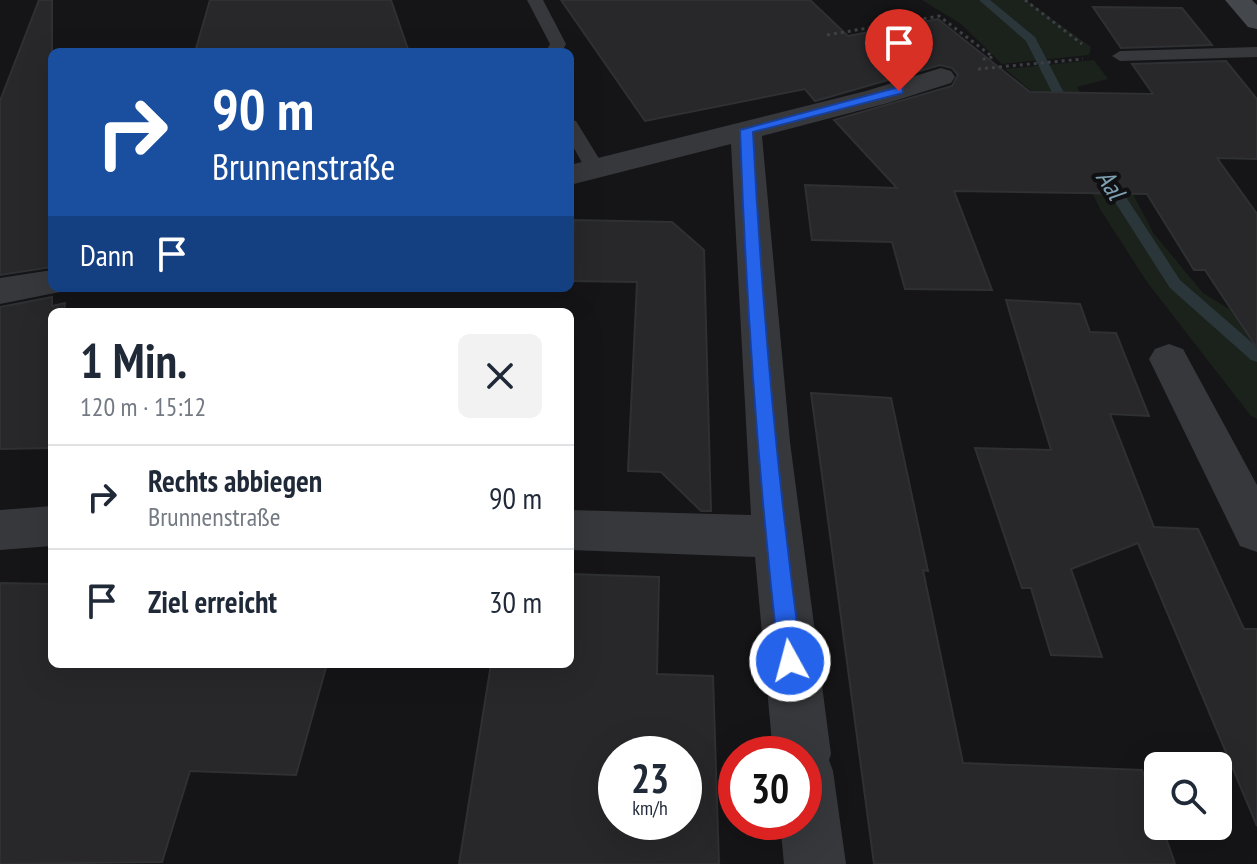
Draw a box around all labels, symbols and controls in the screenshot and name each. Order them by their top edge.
pin [865,9,933,91]
icon: arrive [877,21,921,65]
text: 90 m [212,73,314,145]
icon: right [80,80,184,184]
text: Brunnenstraße [212,143,396,190]
water label: Aal [1089,163,1134,208]
icon: arrive [150,232,194,276]
text: Dann [80,235,134,274]
text: 1 Min. [80,329,187,391]
button: close [458,334,542,418]
text: 120 m · 15:12 [80,390,206,423]
text: Rechts abbiegen [148,461,322,500]
icon: right [80,475,124,519]
text: 90 m [489,478,542,517]
text: Brunnenstraße [148,500,281,533]
icon: arrive [80,579,124,623]
text: Ziel erreicht [148,582,277,621]
text: 30 m [489,582,542,621]
position arrow [748,619,832,703]
speed limit sign: 30 [718,736,822,840]
text: 23 [631,752,669,804]
map controls [1144,752,1232,840]
button: search [1144,752,1232,840]
text: km/h [632,795,668,821]

